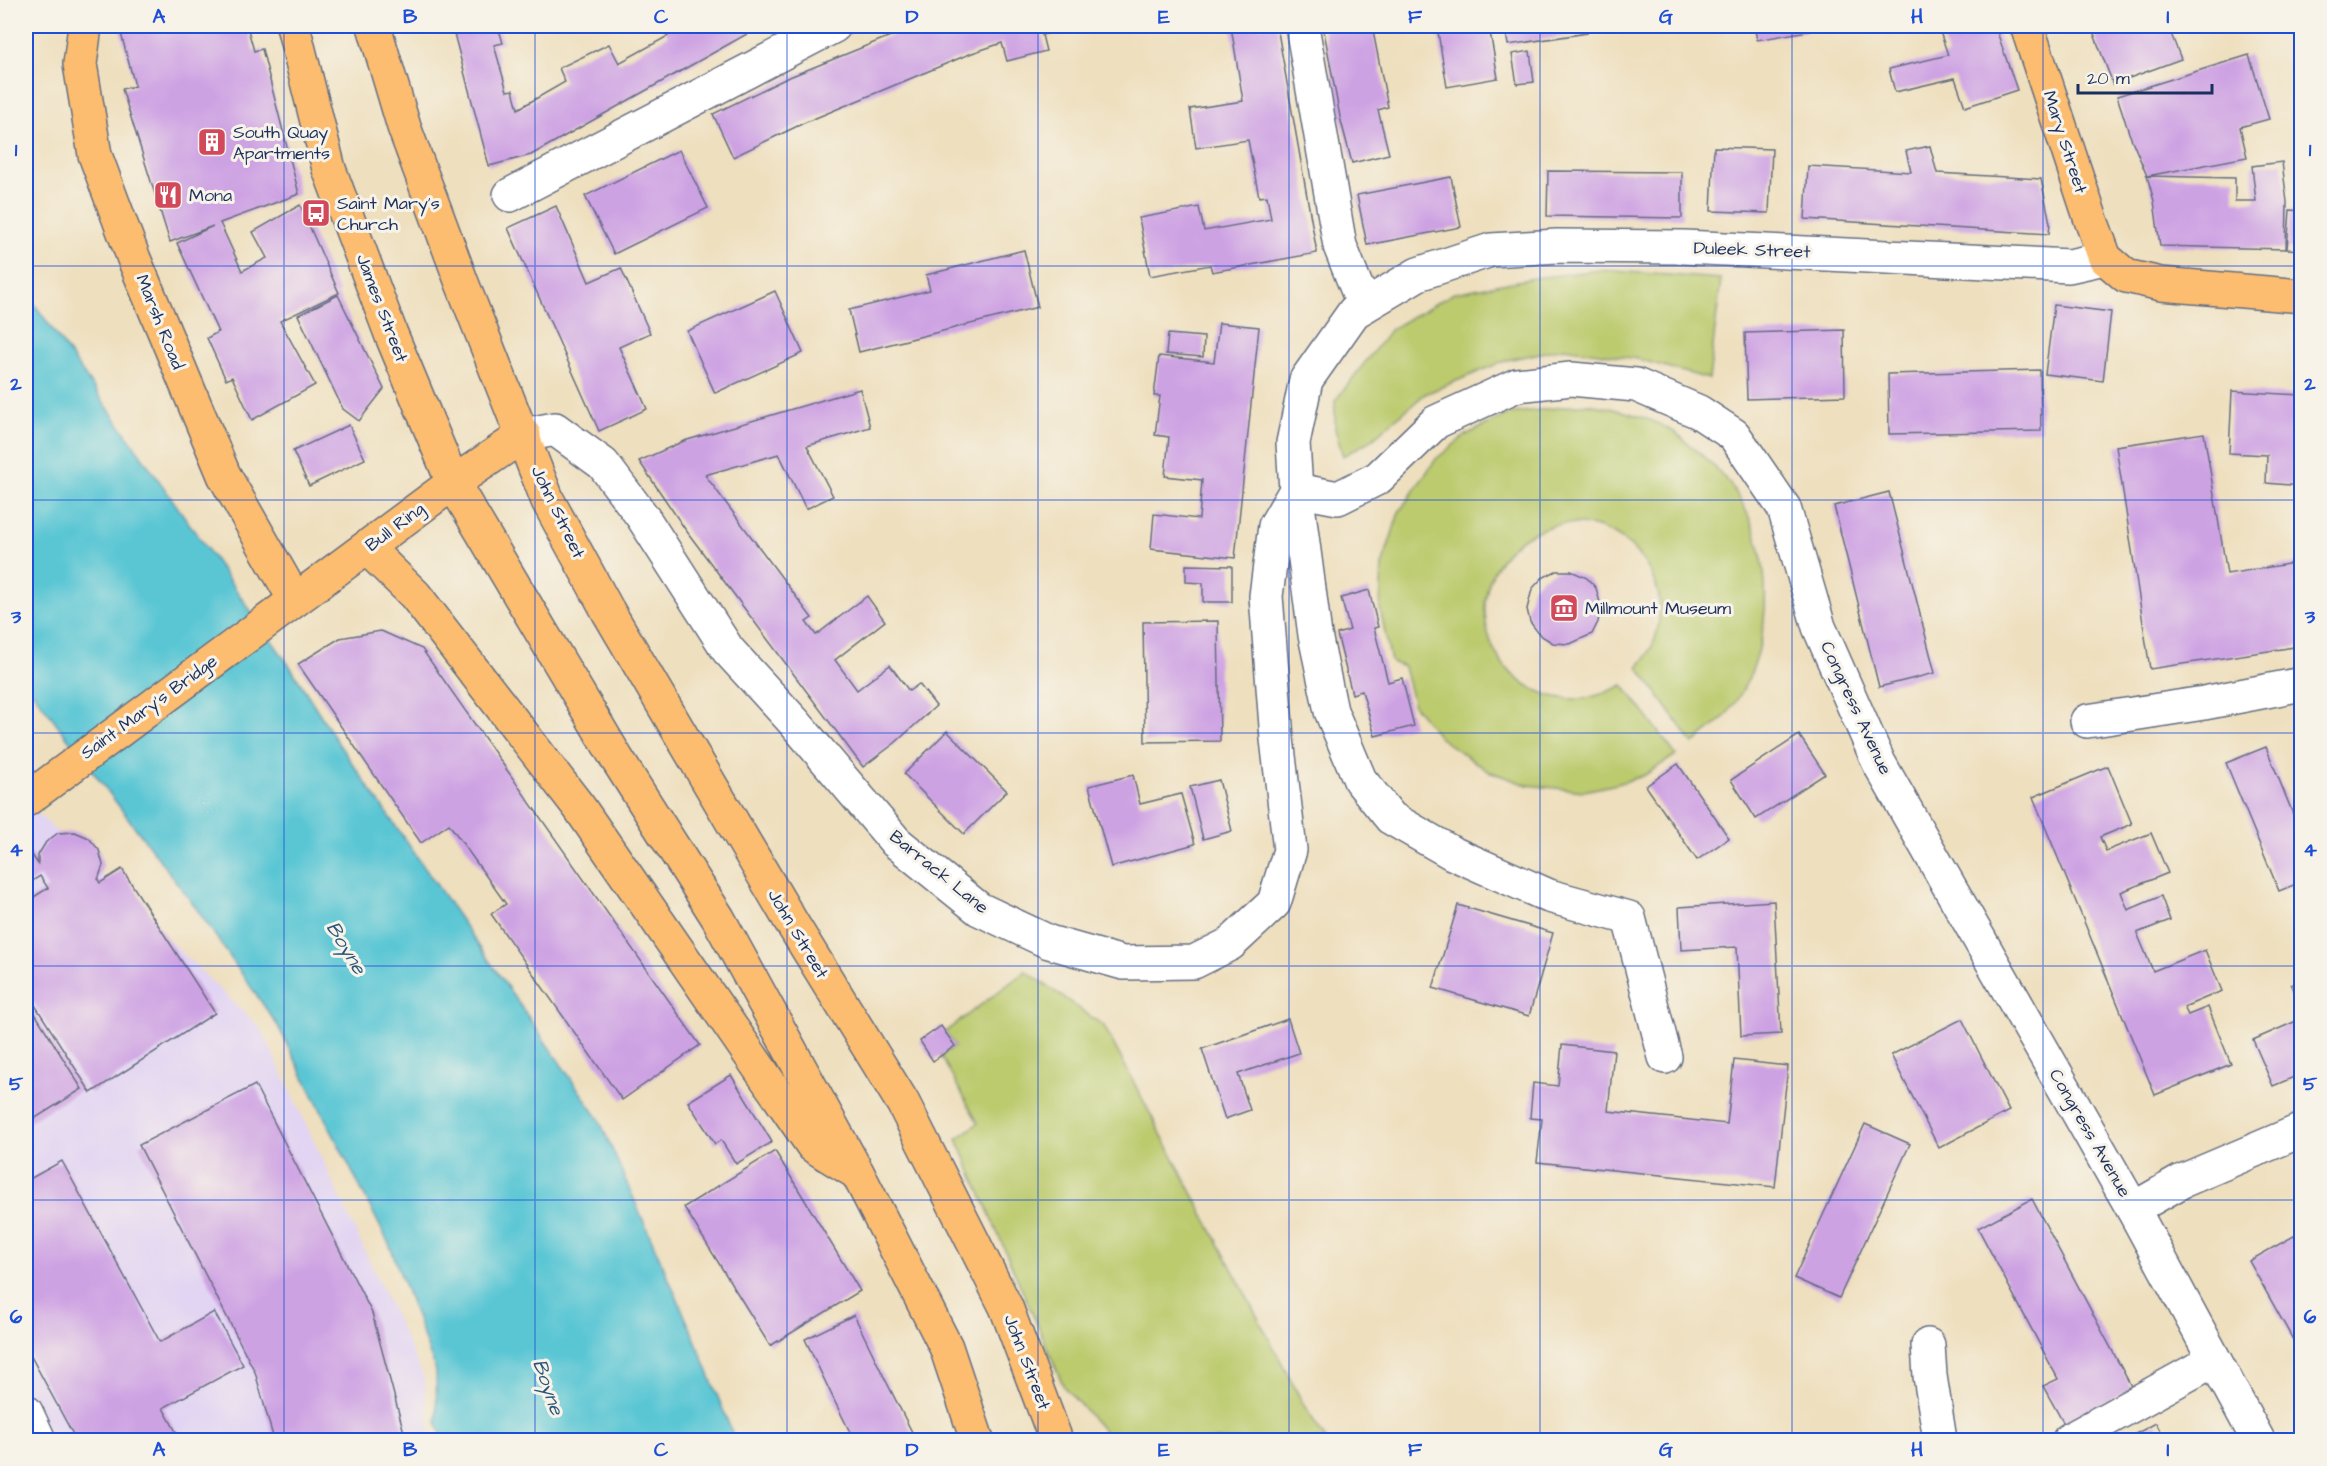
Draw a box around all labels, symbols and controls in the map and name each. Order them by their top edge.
text: A [153,3,166,31]
text: B [403,3,418,31]
text: C [654,3,669,31]
text: D [906,3,919,31]
text: E [1158,3,1170,31]
text: F [1408,3,1423,31]
text: G [1659,3,1673,31]
text: H [1911,3,1923,31]
text: I [2166,3,2170,31]
scale bar [2078,57,2212,95]
text: 20 m [2087,66,2130,91]
street label: Mary Street [2036,87,2094,198]
place label: South Quay Apartments [233,120,330,166]
building icon: South Quay Apartments [196,126,228,158]
text: 1 [15,136,18,164]
text: 1 [2309,136,2312,164]
restaurant icon: Mona [152,179,184,211]
place label: Mona [189,183,232,208]
place label: Saint Mary's Church [337,191,440,237]
bus stop icon: Saint Mary's Church [300,197,332,229]
street label: Duleek Street [1693,235,1812,265]
street label: James Street [350,250,414,366]
street label: Marsh Road [130,271,190,373]
text: 2 [9,370,22,398]
text: 2 [2303,370,2316,398]
street label: John Street [525,461,592,563]
street label: Bull Ring [360,496,431,558]
museum icon: Millmount Museum [1548,592,1580,624]
place label: Millmount Museum [1585,596,1731,621]
text: 3 [10,603,22,631]
text: 3 [2304,603,2316,631]
street label: Congress Avenue [1813,637,1898,779]
street label: Saint Mary's Bridge [75,649,223,766]
street label: Barrack Lane [884,824,994,920]
text: 4 [9,836,23,864]
text: 4 [2303,836,2317,864]
street label: John Street [761,885,835,984]
water label: Boyne [318,916,373,981]
street label: Congress Avenue [2042,1064,2137,1203]
text: 5 [9,1070,24,1098]
text: 5 [2303,1070,2318,1098]
text: 6 [10,1303,23,1331]
text: 6 [2304,1303,2317,1331]
street label: John Street [997,1311,1057,1414]
water label: Boyne [524,1355,571,1420]
text: A [153,1436,166,1464]
text: B [403,1436,418,1464]
text: C [654,1436,669,1464]
text: D [906,1436,919,1464]
text: E [1158,1436,1170,1464]
text: F [1408,1436,1423,1464]
text: G [1659,1436,1673,1464]
text: H [1911,1436,1923,1464]
text: I [2166,1436,2170,1464]

